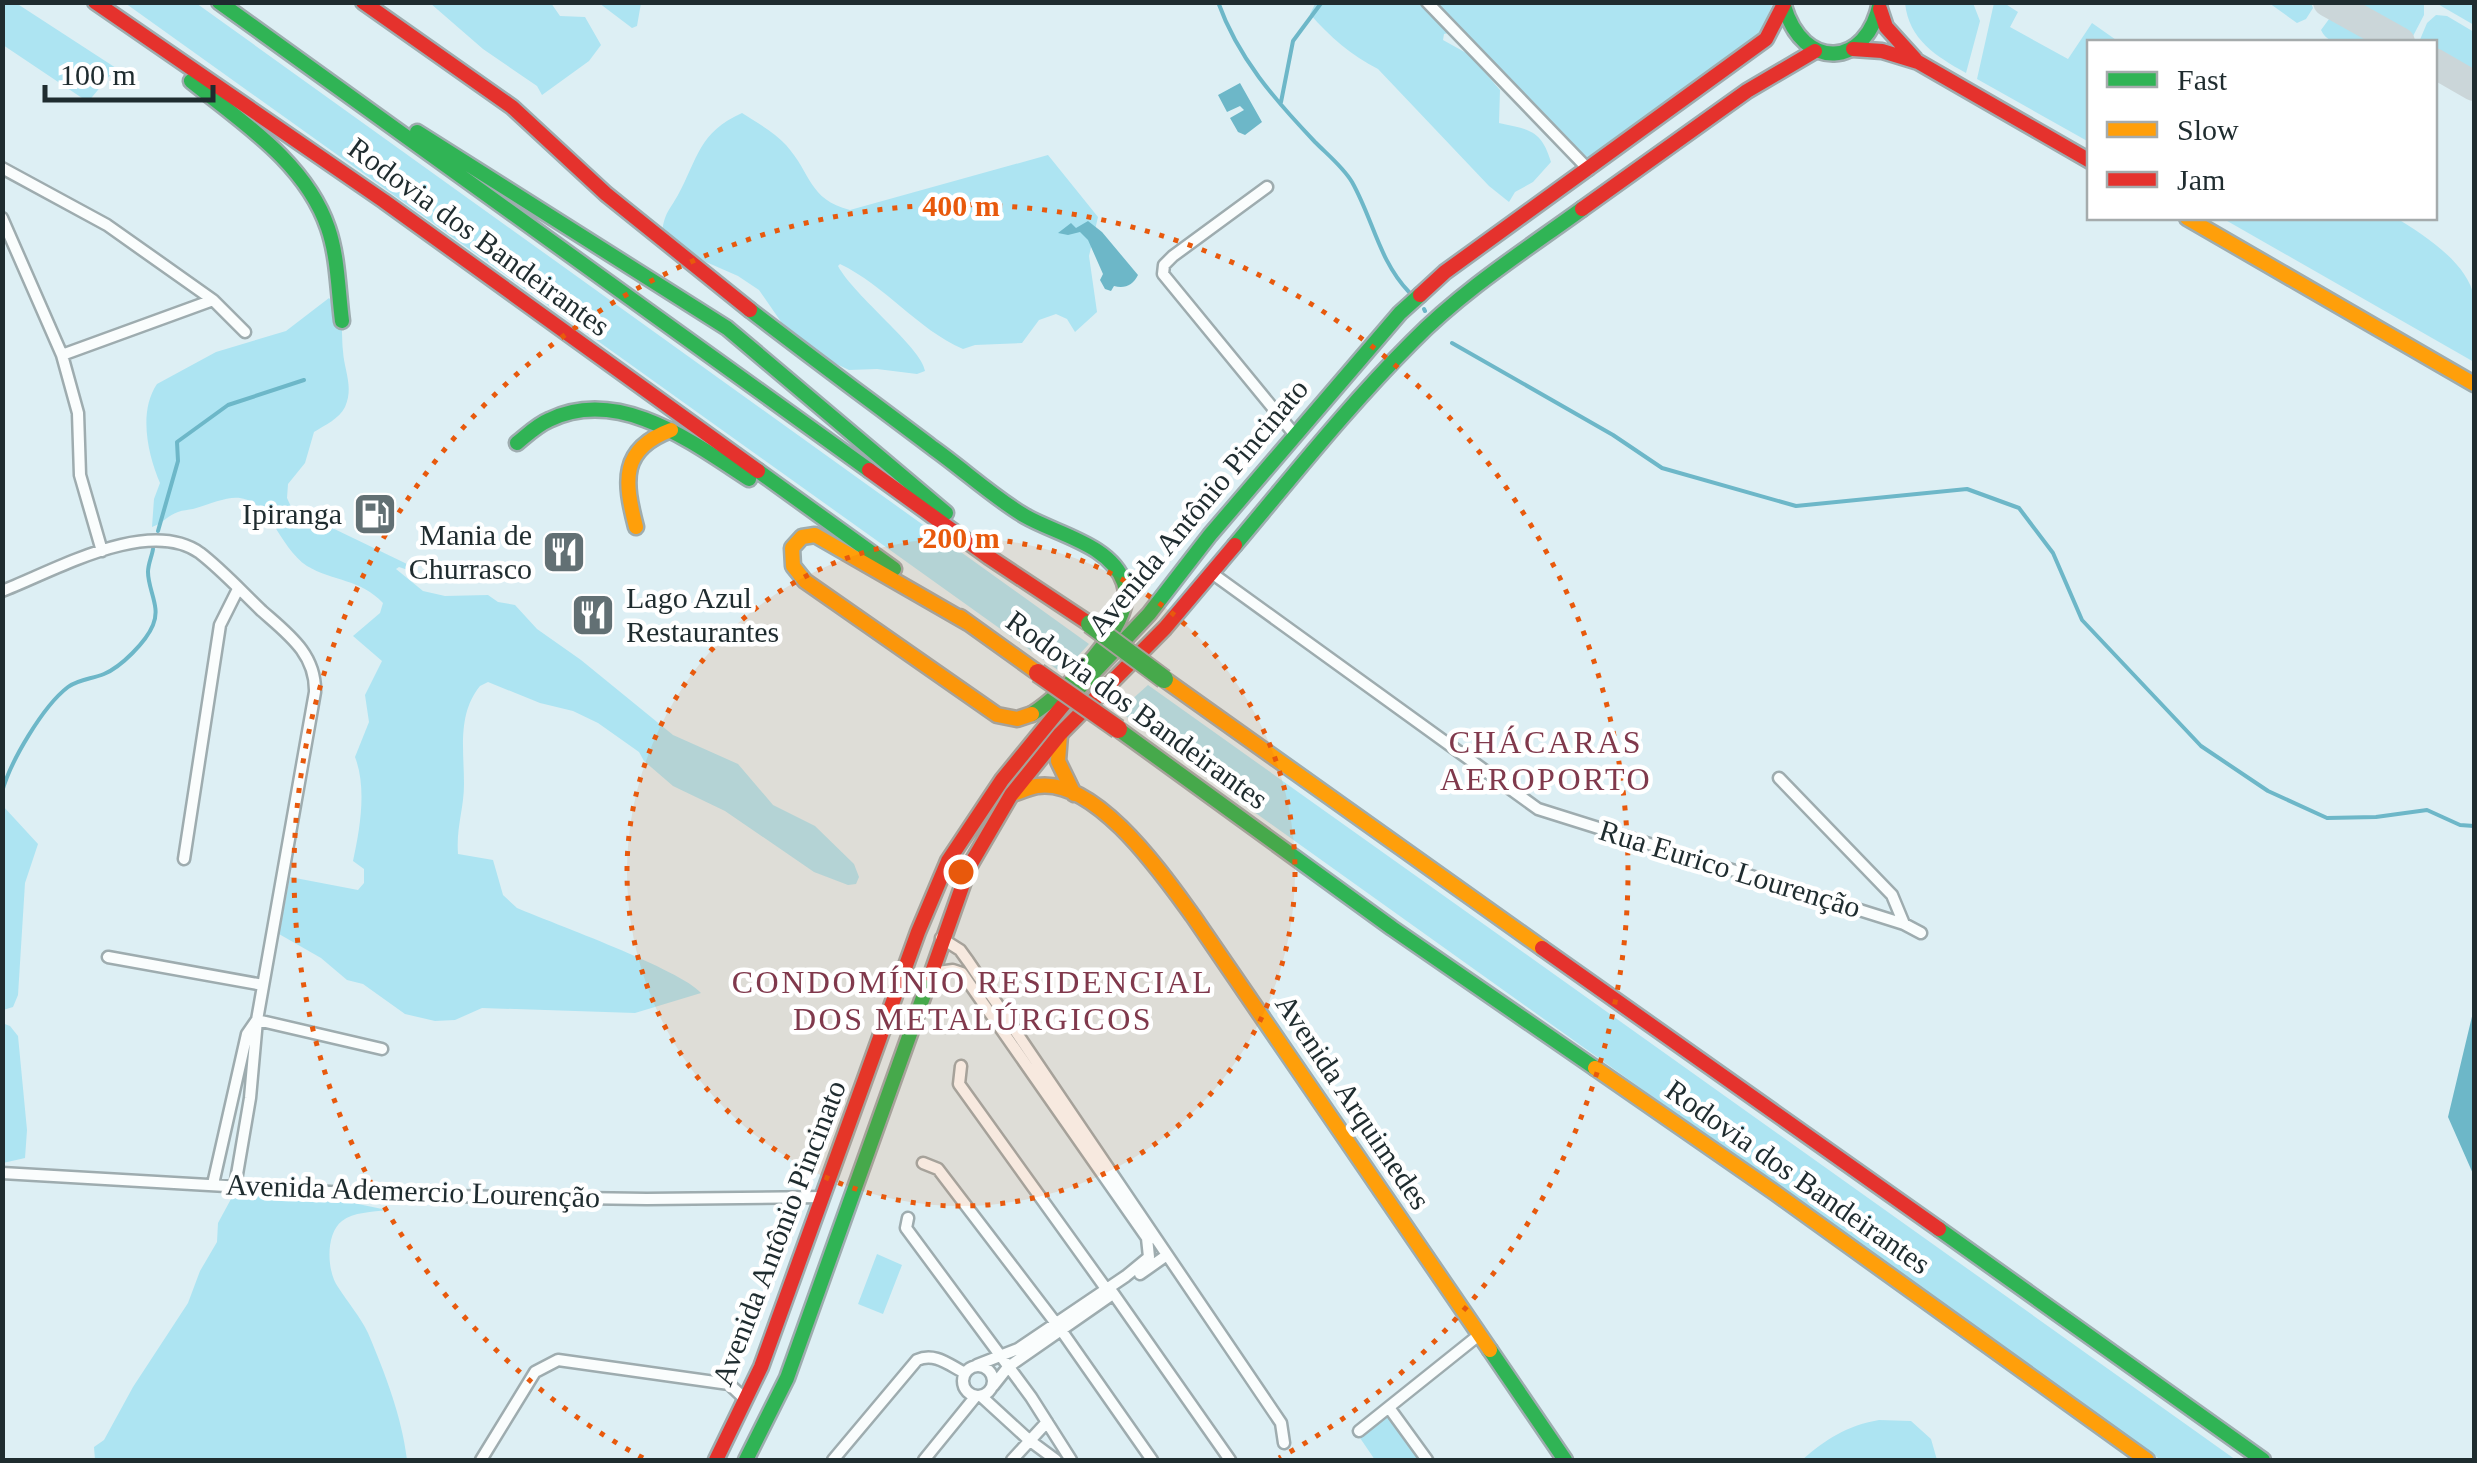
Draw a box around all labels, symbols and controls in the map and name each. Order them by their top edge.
scale bar [45,40,212,102]
legend [2087,40,2437,220]
text: 100 m [60,58,136,91]
text: Fast [2177,63,2228,96]
text: Slow [2177,113,2239,146]
street label: Rodovia dos Bandeirantes [342,131,616,343]
text: Jam [2177,163,2225,196]
text: 400 m [922,189,1000,222]
street label: Avenida Antônio Pincinato [1081,372,1315,642]
fuel station icon: Ipiranga [352,491,398,537]
place label: Ipiranga [242,497,342,530]
place label: Mania de Churrasco [409,518,532,585]
text: 200 m [922,521,1000,554]
restaurant icon: Mania de Churrasco [541,529,587,575]
place label: Lago Azul Restaurantes [626,581,779,648]
restaurant icon: Lago Azul Restaurantes [570,592,616,638]
street label: Rodovia dos Bandeirantes [1000,604,1274,816]
district label: CHÁCARAS AEROPORTO [1440,724,1652,797]
street label: Rua Eurico Lourenção [1595,813,1865,924]
centre of rings [943,854,979,890]
district label: CONDOMÍNIO RESIDENCIAL DOS METALÚRGICOS [732,964,1214,1037]
street label: Avenida Arquimedes [1269,988,1438,1215]
street label: Rodovia dos Bandeirantes [1660,1073,1937,1280]
street label: Avenida Antônio Pincinato [705,1075,852,1390]
street label: Avenida Ademercio Lourenção [225,1167,601,1214]

